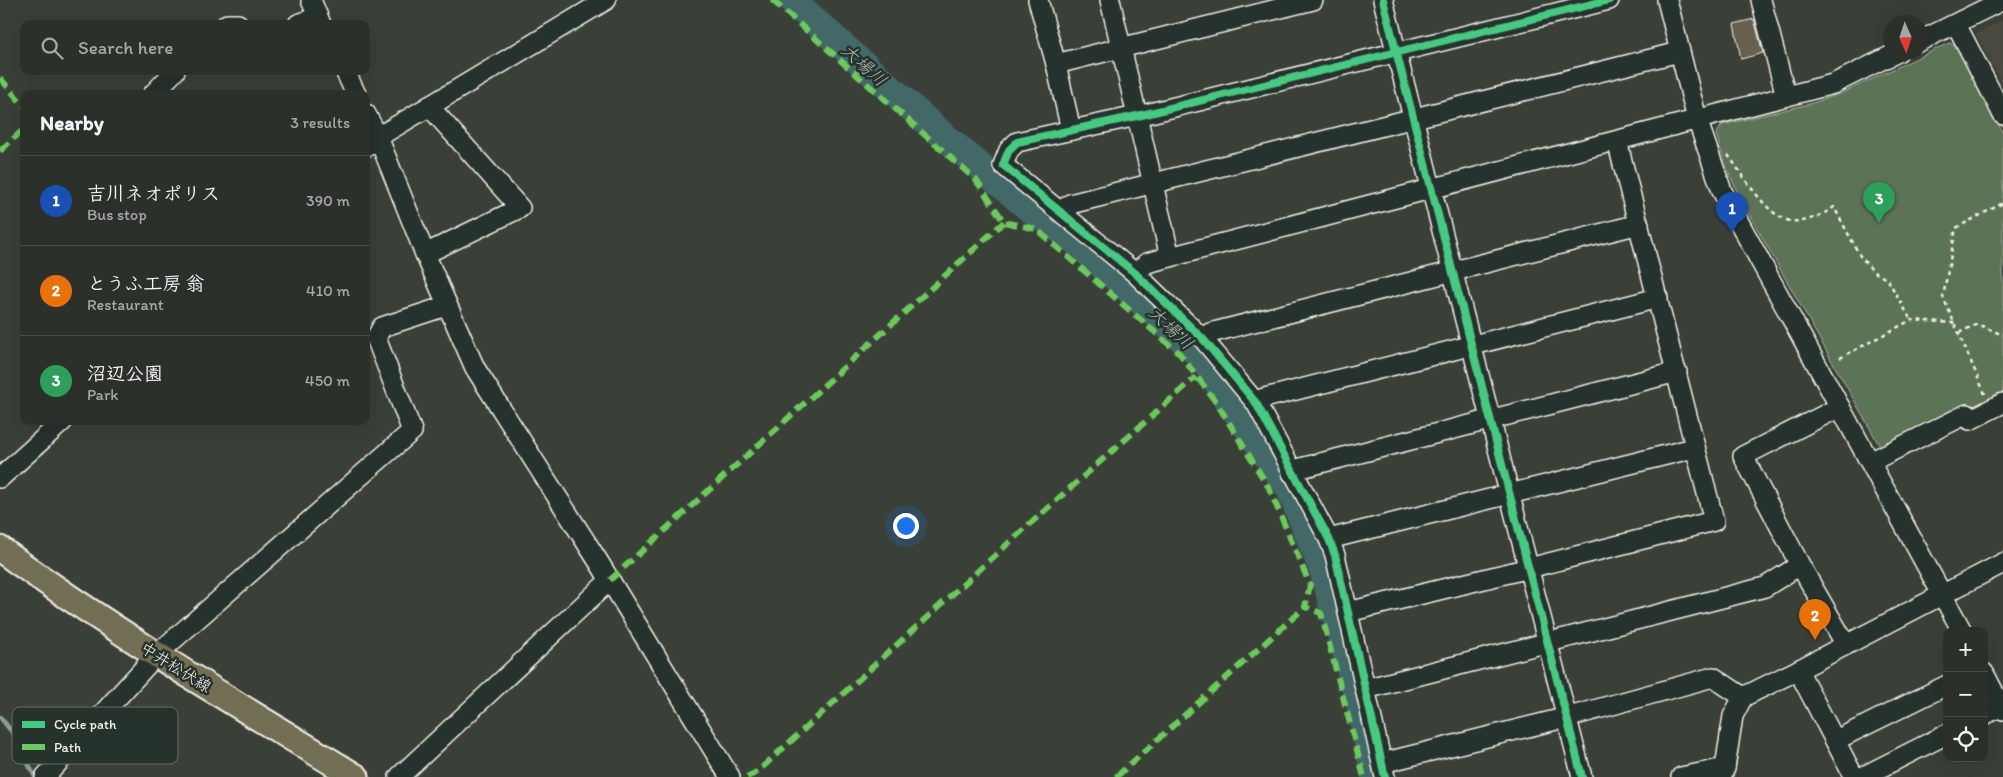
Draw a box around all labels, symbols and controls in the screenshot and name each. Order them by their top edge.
north arrow [1883,15,1928,60]
search box [20,20,370,75]
icon: search [38,34,66,62]
text: Search here [78,36,173,59]
water label: 大場川 [837,39,891,91]
text: Nearby [40,110,104,135]
text: 3 results [290,113,350,132]
text: 吉川ネオポリス [87,182,220,205]
pin: 3 [1863,182,1895,223]
text: 1 [52,191,60,210]
text: 390 m [306,191,350,210]
pin: 1 [1716,192,1748,233]
text: Bus stop [87,205,147,224]
text: とうふ工房 翁 [87,272,205,295]
text: 2 [52,281,60,300]
text: 410 m [306,281,350,300]
text: Restaurant [87,295,164,314]
water label: 大場川 [1144,302,1198,354]
text: 沼辺公園 [87,362,163,385]
text: 3 [52,371,60,390]
text: 450 m [305,371,350,390]
text: Park [87,385,118,404]
your location [893,513,919,539]
pin: 2 [1799,599,1831,640]
map controls [1943,627,1988,762]
button: + [1943,627,1988,672]
street label: 中井松伏線 [137,638,215,696]
button: − [1943,672,1988,717]
legend [12,707,178,764]
text: Cycle path [54,716,117,733]
button: locate [1943,717,1988,762]
text: Path [54,739,81,756]

